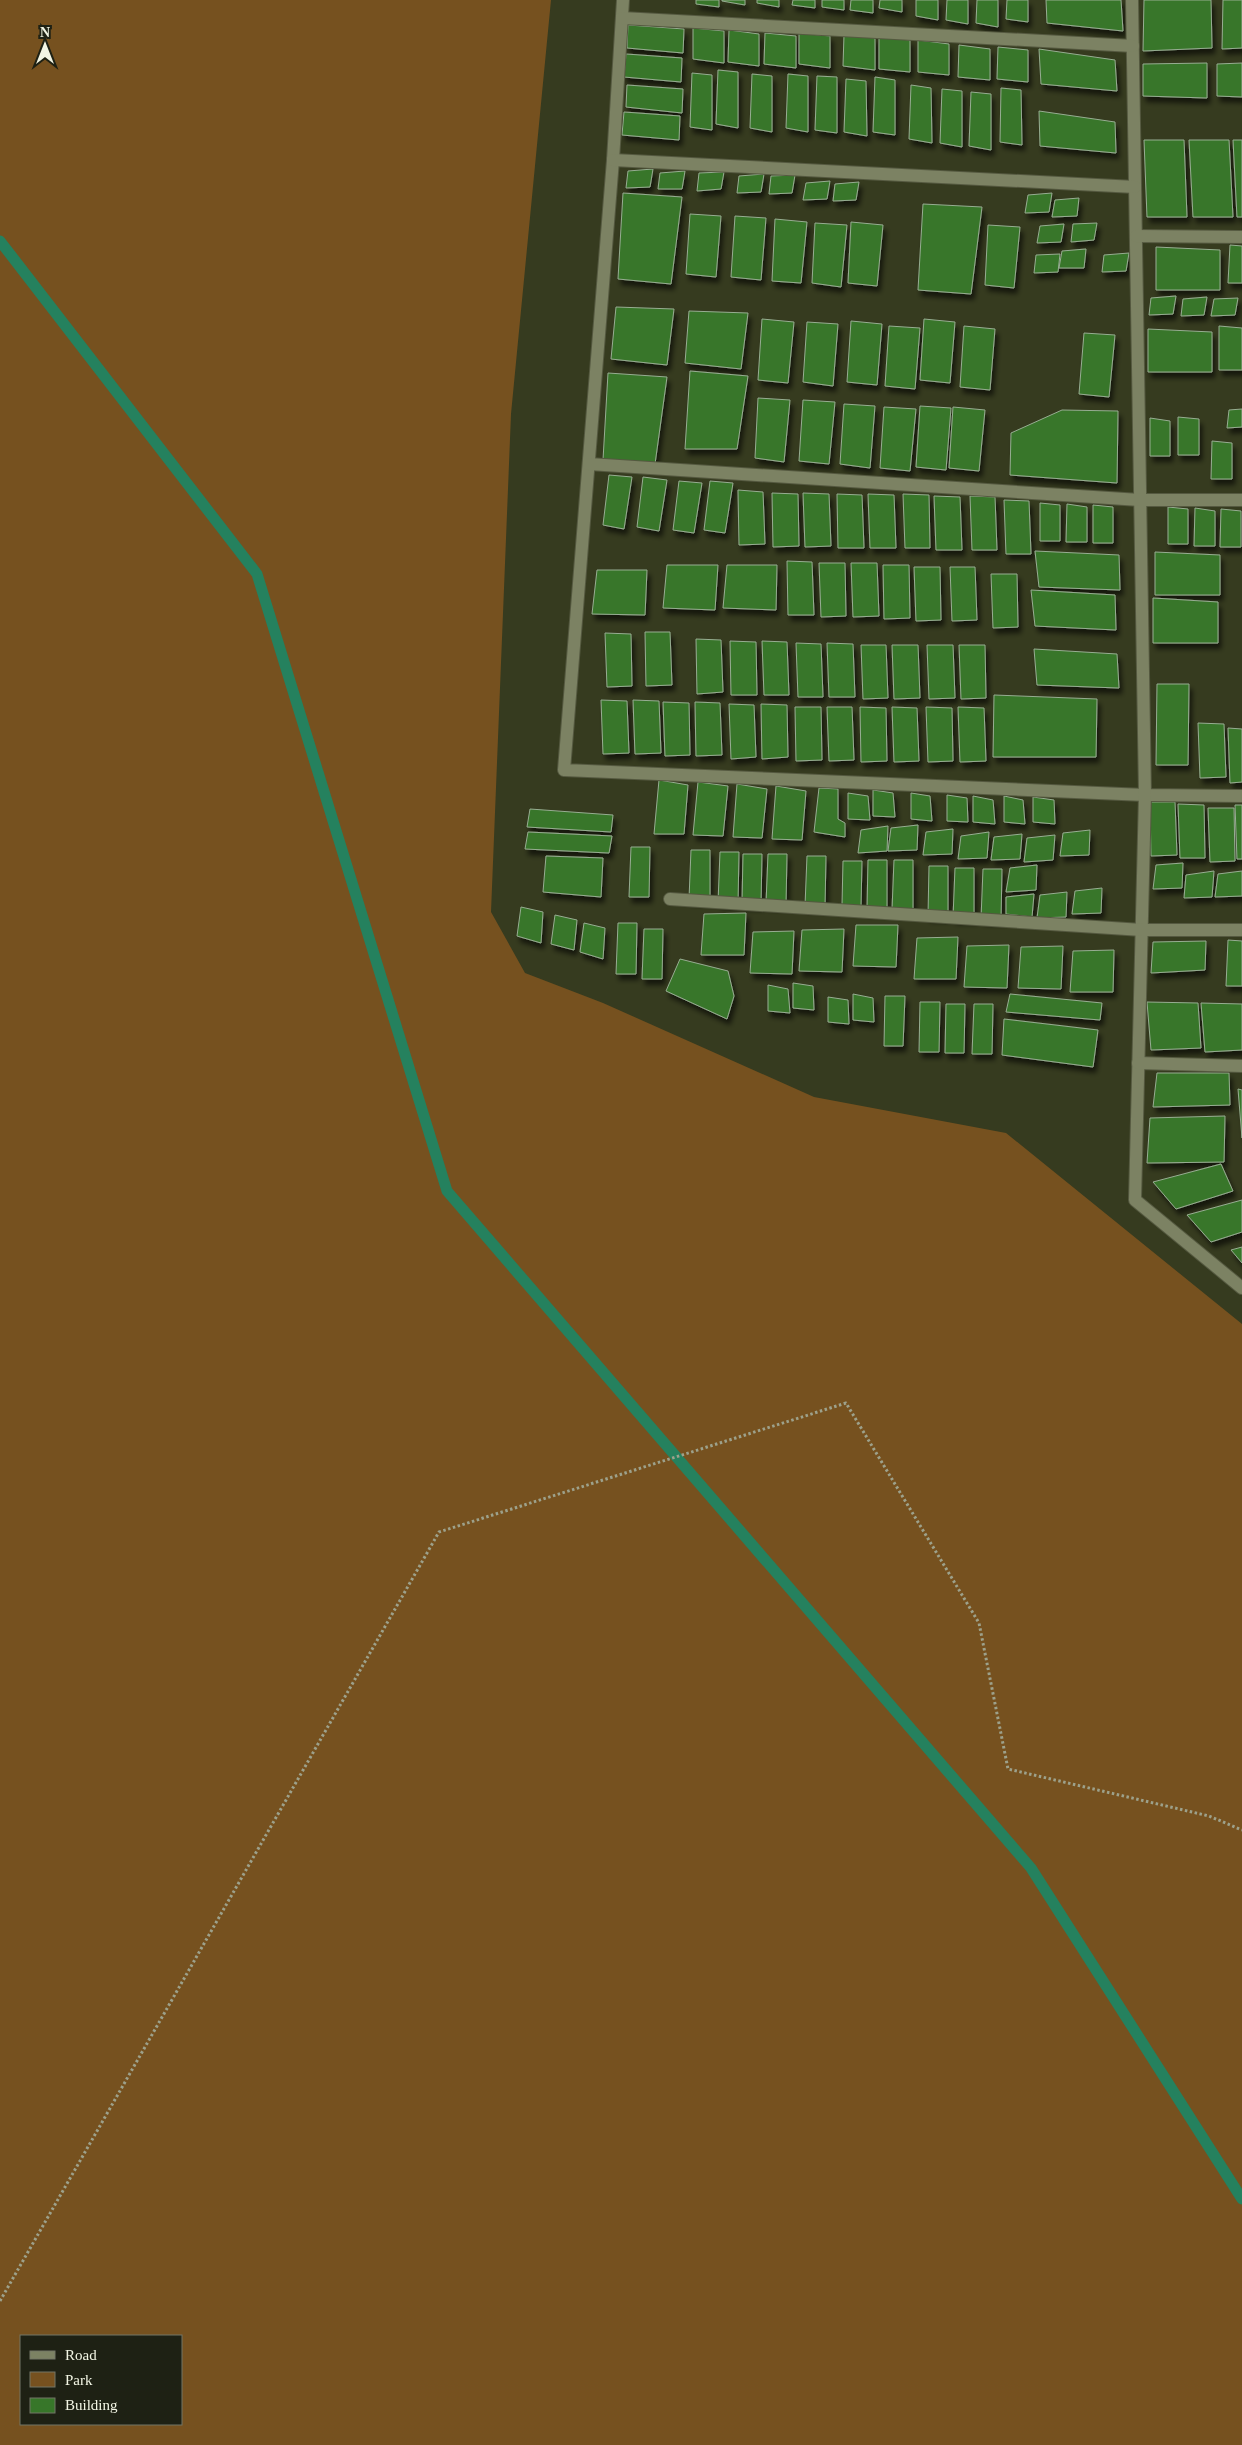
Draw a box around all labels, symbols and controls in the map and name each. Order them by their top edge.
north arrow [20,20,70,70]
text: N [40,25,50,40]
legend [20,2335,182,2425]
text: Road [65,2347,97,2363]
text: Park [65,2372,93,2388]
text: Building [65,2397,118,2413]

